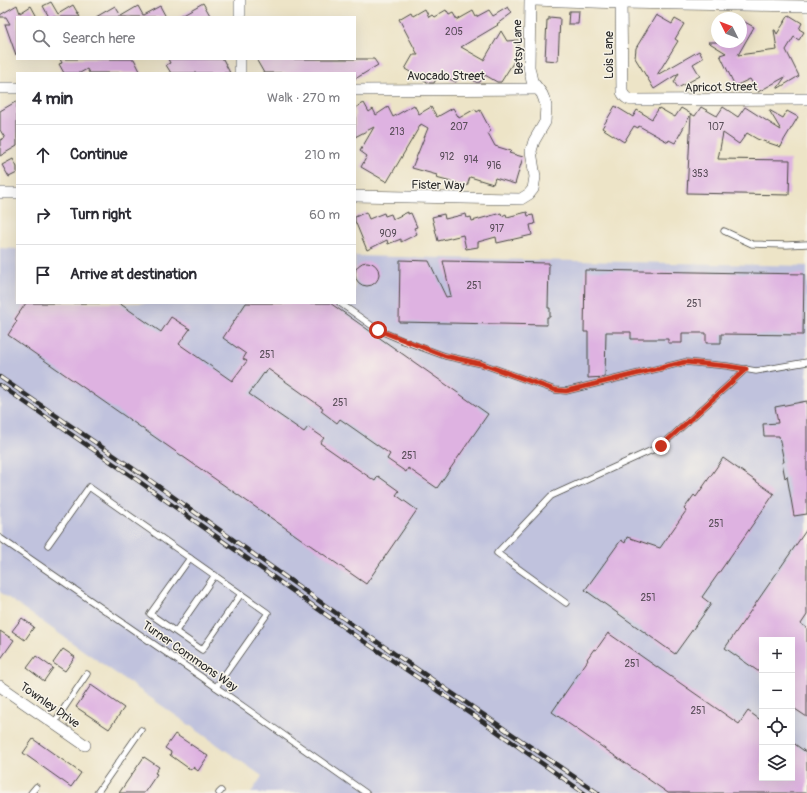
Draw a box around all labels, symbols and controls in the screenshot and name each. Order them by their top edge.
north arrow [711,12,747,48]
search box [16,16,356,60]
street label: Betsy Lane [510,19,527,75]
house number: 205 [445,26,463,38]
icon: search [30,27,52,49]
text: Search here [62,29,135,48]
street label: Lois Lane [602,31,617,79]
street label: Avocado Street [407,69,485,84]
street label: Apricot Street [685,79,757,96]
text: 4 min [32,88,73,109]
text: Walk · 270 m [267,90,340,106]
house number: 207 [450,121,469,133]
house number: 107 [708,121,725,133]
house number: 213 [389,126,405,138]
icon: ahead [32,144,54,166]
text: Continue [70,145,128,164]
text: 210 m [304,147,340,163]
house number: 912 [440,151,455,163]
house number: 914 [464,154,479,166]
house number: 916 [487,160,502,172]
house number: 353 [692,168,709,180]
street label: Fister Way [411,178,465,193]
icon: right [32,204,54,226]
text: Turn right [70,205,131,224]
text: 60 m [309,207,340,223]
house number: 917 [490,223,505,235]
house number: 909 [379,228,397,240]
icon: arrive [32,264,54,286]
text: Arrive at destination [70,265,197,284]
house number: 251 [467,280,482,292]
house number: 251 [687,298,702,310]
route start [369,321,387,339]
house number: 251 [260,349,275,361]
house number: 251 [333,397,348,409]
route end [652,437,670,455]
house number: 251 [402,450,417,462]
house number: 251 [709,518,724,530]
house number: 251 [641,592,656,604]
street label: Turner Commons Way [139,618,240,695]
map controls [759,637,795,781]
button: + [759,637,795,673]
house number: 251 [625,658,640,670]
button: − [759,673,795,709]
street label: Townley Drive [17,679,83,732]
house number: 251 [691,705,706,717]
button: locate [759,709,795,745]
button: layers [759,745,795,781]

